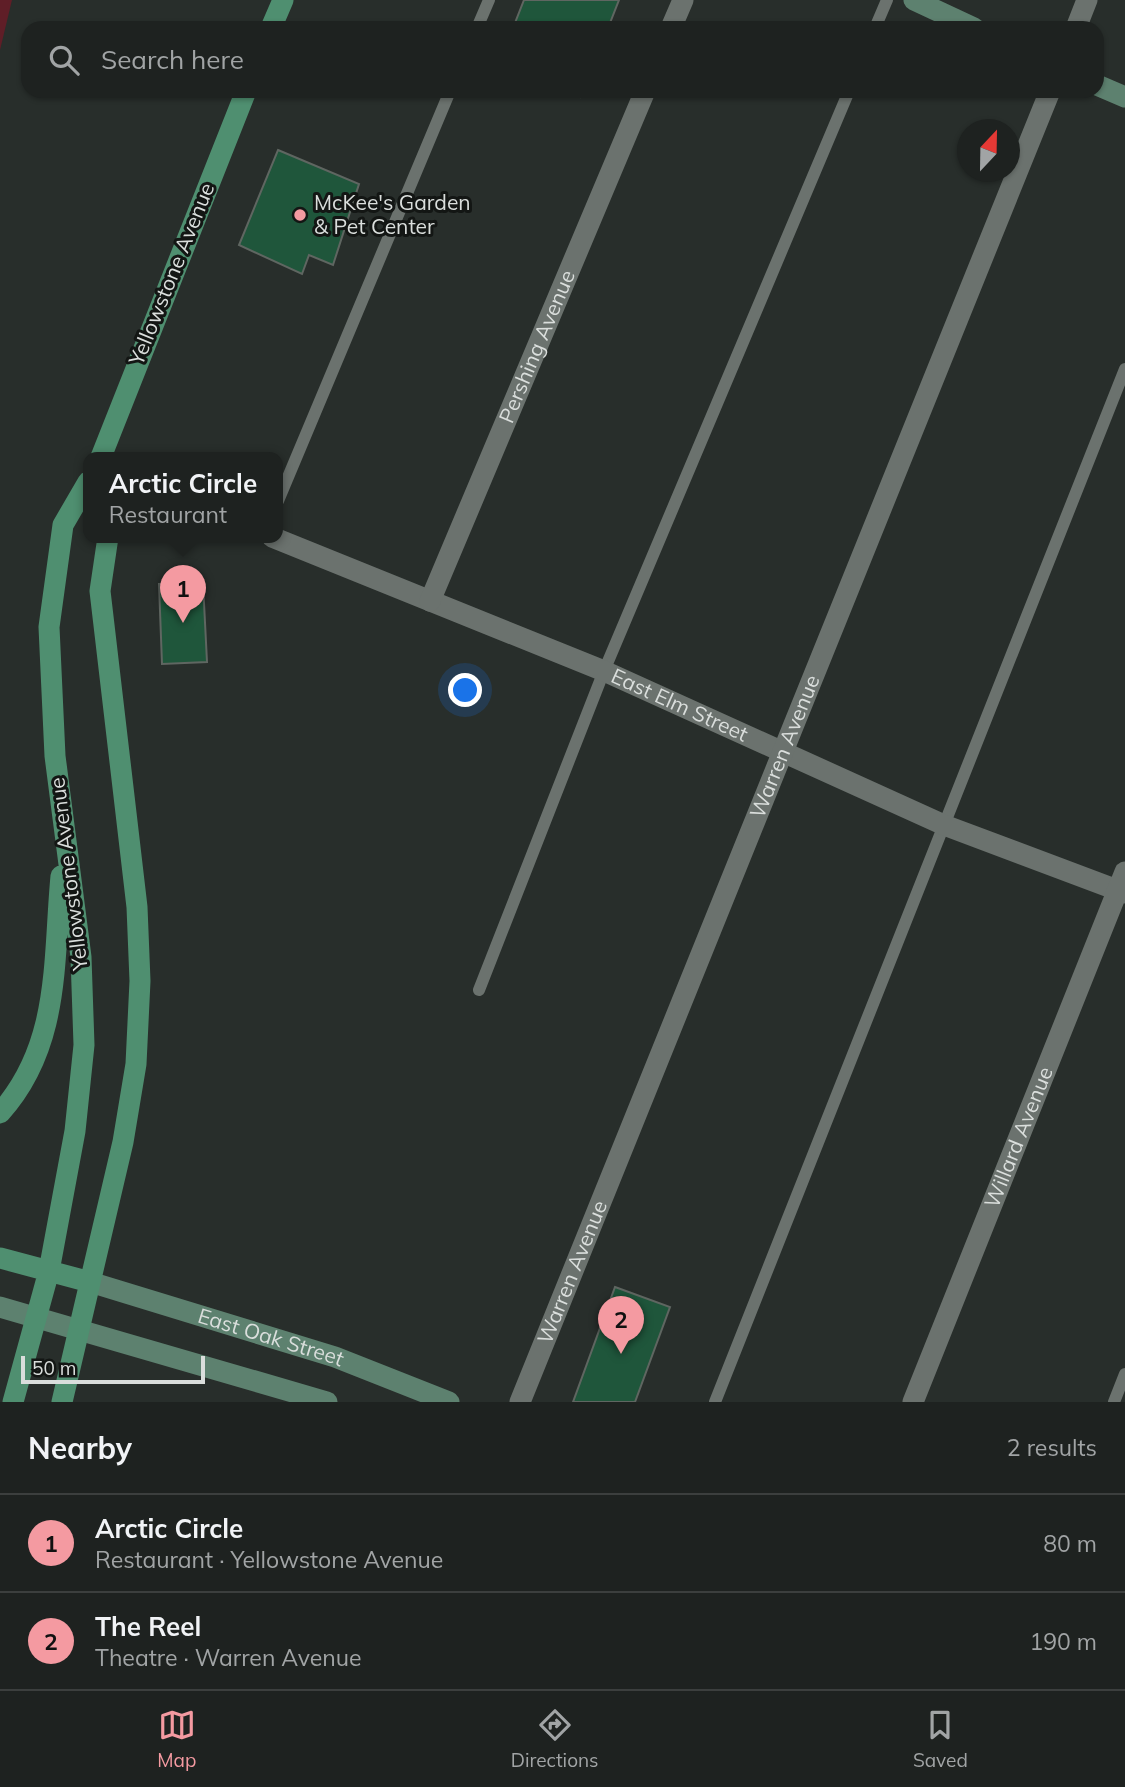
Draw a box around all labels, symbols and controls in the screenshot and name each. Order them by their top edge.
search box [21,21,1104,98]
icon: search [45,41,83,79]
text: Search here [101,43,244,76]
north arrow [957,119,1020,182]
street label: Yellowstone Avenue [122,179,220,369]
place label: McKee's Garden & Pet Center [314,189,471,239]
marker: McKee's Garden & Pet Center [292,207,308,223]
street label: Pershing Avenue [493,266,580,427]
popup [83,452,283,543]
text: Arctic Circle [109,467,257,500]
text: Restaurant [109,500,227,529]
pin: 1 [160,565,206,623]
street label: East Elm Street [608,662,752,747]
street label: Warren Avenue [743,671,825,822]
your location [448,673,482,707]
street label: Yellowstone Avenue [43,776,93,973]
street label: Willard Avenue [978,1063,1058,1211]
street label: Warren Avenue [531,1196,612,1347]
pin: 2 [598,1296,644,1354]
street label: East Oak Street [195,1302,348,1371]
scale bar [21,1353,205,1385]
text: 50 m [32,1356,76,1380]
text: Nearby [28,1429,132,1467]
text: 2 results [1007,1433,1097,1462]
text: Arctic Circle [95,1512,243,1545]
text: 1 [44,1529,58,1558]
text: 80 m [1043,1529,1097,1558]
text: Restaurant · Yellowstone Avenue [95,1545,443,1574]
text: The Reel [95,1610,201,1643]
text: 2 [44,1627,58,1656]
text: 190 m [1029,1627,1097,1656]
text: Theatre · Warren Avenue [95,1643,361,1672]
tab: Map [157,1706,196,1772]
tab: Directions [511,1706,599,1772]
tab: Saved [913,1706,968,1772]

